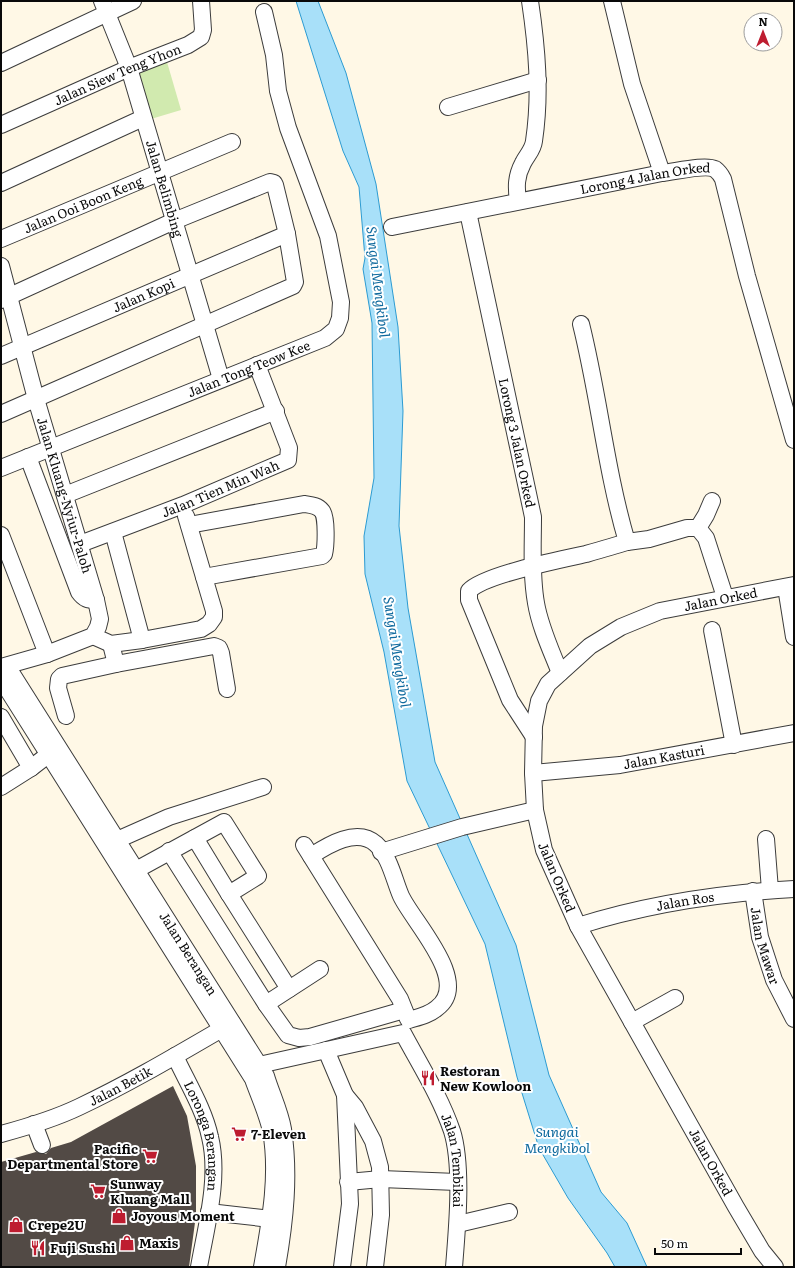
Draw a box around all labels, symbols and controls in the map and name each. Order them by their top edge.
north arrow [743,12,783,52]
text: N [758,13,768,29]
street label: Jalan Siew Teng Yhon [51,39,184,109]
street label: Jalan Belimbing [142,138,189,240]
street label: Lorong 4 Jalan Orked [578,157,711,198]
street label: Jalan Ooi Boon Keng [20,170,146,238]
water label: Sungai Mengkibol [362,225,396,339]
street label: Jalan Kopi [109,273,178,316]
street label: Jalan Tong Teow Kee [184,335,313,401]
street label: Lorong 3 Jalan Orked [495,376,541,509]
street label: Jalan Kluang-Nyiur-Paloh [33,415,98,576]
street label: Jalan Tien Min Wah [159,455,282,521]
street label: Jalan Orked [682,582,759,615]
water label: Sungai Mengkibol [379,595,417,709]
street label: Jalan Kasturi [622,740,707,773]
street label: Jalan Orked [534,839,581,915]
street label: Jalan Ros [654,886,715,915]
street label: Jalan Mawar [747,905,785,988]
street label: Jalan Berangan [155,908,223,999]
street label: Jalan Betik [85,1061,156,1110]
place label: Restoran New Kowloon [440,1061,531,1095]
restaurant icon: Restoran New Kowloon [419,1069,437,1087]
street label: Loronga Berangan [180,1077,224,1193]
street label: Jalan Tembikai [437,1110,468,1208]
water label: Sungai Mengkibol [524,1121,590,1157]
place label: 7-Eleven [251,1124,306,1143]
supermarket icon: 7-Eleven [230,1125,248,1143]
street label: Jalan Orked [685,1125,738,1199]
place label: Pacific Departmental Store [7,1139,138,1173]
supermarket icon: Pacific Departmental Store [141,1147,159,1165]
place label: Sunway Kluang Mall [110,1174,190,1208]
supermarket icon: Sunway Kluang Mall [89,1182,107,1200]
place label: Joyous Moment [131,1206,235,1225]
shop icon: Joyous Moment [110,1207,128,1225]
place label: Crepe2U [28,1215,84,1234]
shop icon: Crepe2U [7,1216,25,1234]
scale bar [655,1230,741,1256]
place label: Maxis [139,1233,179,1252]
shop icon: Maxis [118,1234,136,1252]
text: 50 m [661,1234,688,1252]
place label: Fuji Sushi [50,1238,116,1257]
restaurant icon: Fuji Sushi [29,1239,47,1257]

